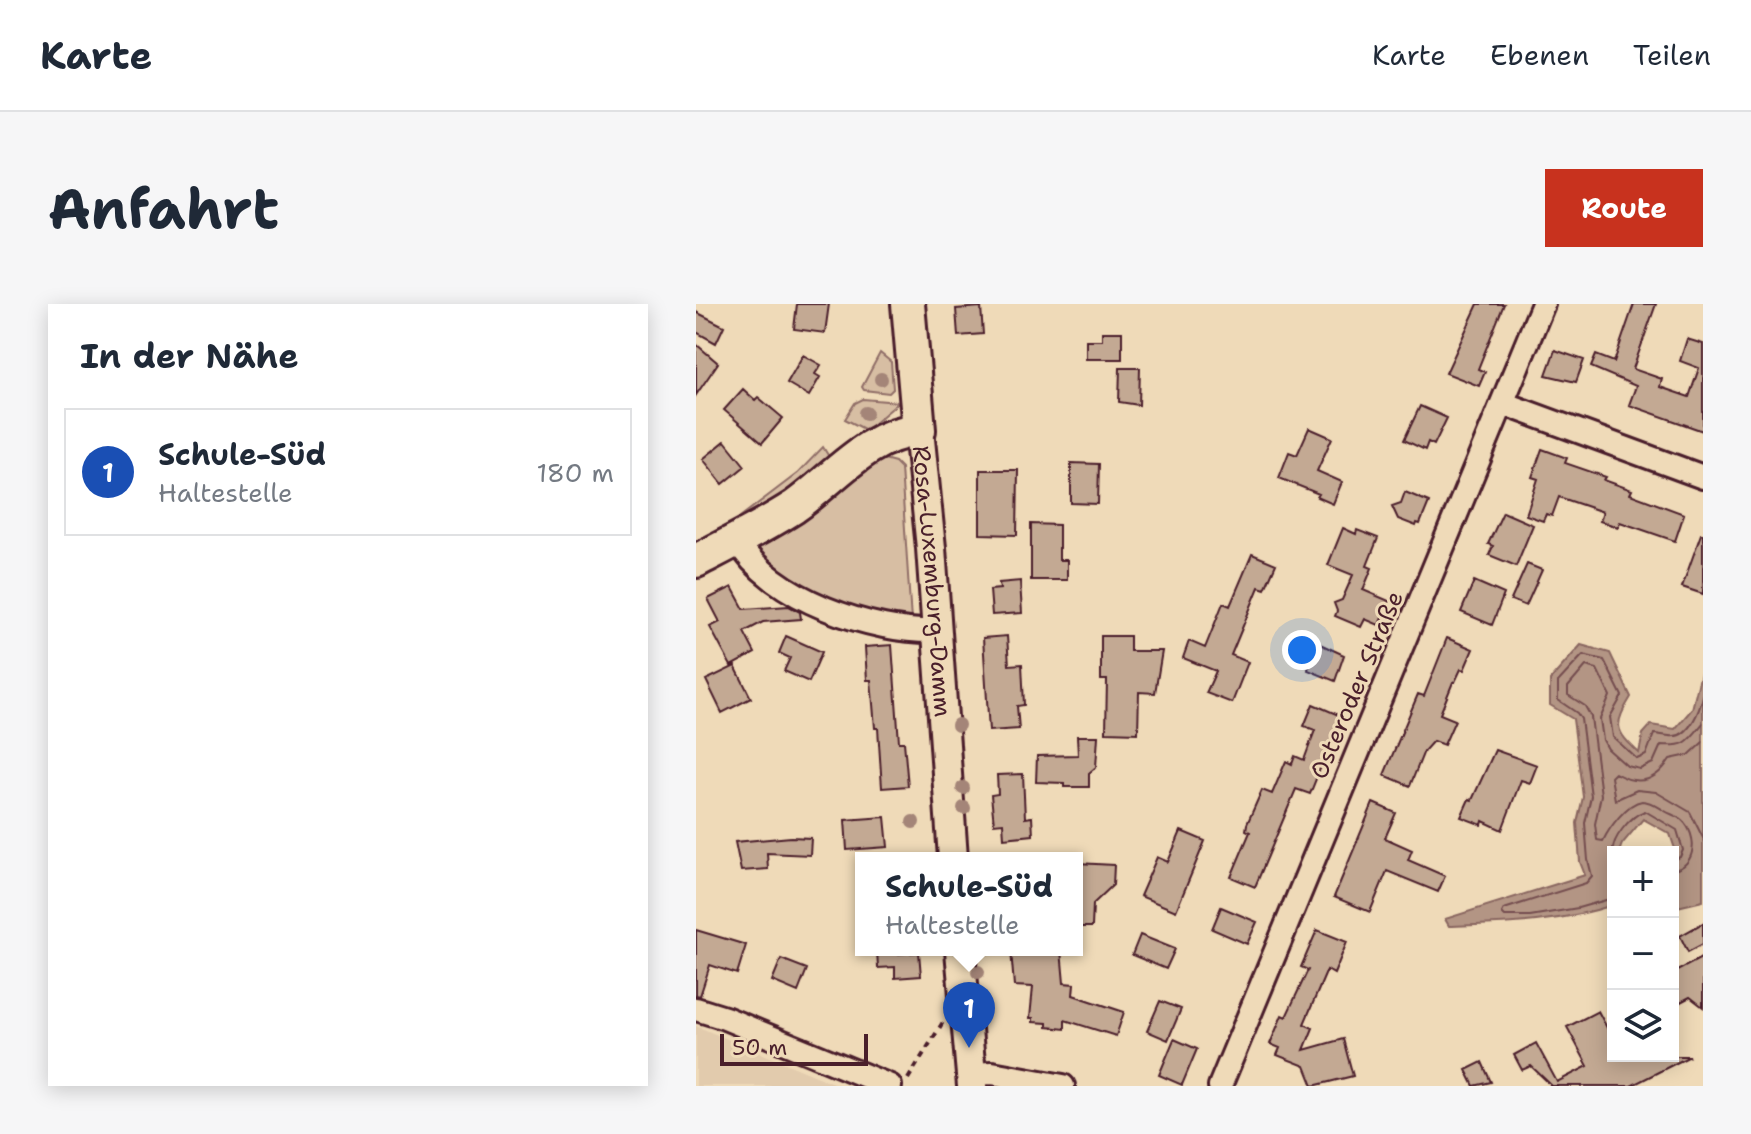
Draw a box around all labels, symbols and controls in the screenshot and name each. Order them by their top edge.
text: Karte [40,30,152,81]
text: Karte [1372,36,1446,74]
text: Ebenen [1490,36,1589,74]
text: Teilen [1633,36,1711,74]
button: Route [1545,169,1703,247]
text: Anfahrt [48,171,279,246]
text: In der Nähe [80,333,299,379]
text: Schule-Süd [158,434,326,475]
street label: Rosa-Luxemburg-Damm [905,444,959,718]
text: 1 [102,455,114,490]
text: 180 m [536,455,614,490]
text: Haltestelle [158,475,293,510]
street label: Osteroder Straße [1303,586,1411,784]
your location [1282,630,1322,670]
map controls [1607,846,1679,1062]
button: + [1607,846,1679,918]
popup [855,852,1083,956]
text: Schule-Süd [885,866,1053,907]
text: Haltestelle [885,907,1020,942]
button: − [1607,918,1679,990]
pin: 1 [943,982,995,1048]
button: layers [1607,990,1679,1062]
scale bar [720,1030,868,1066]
text: 50 m [732,1033,787,1062]

